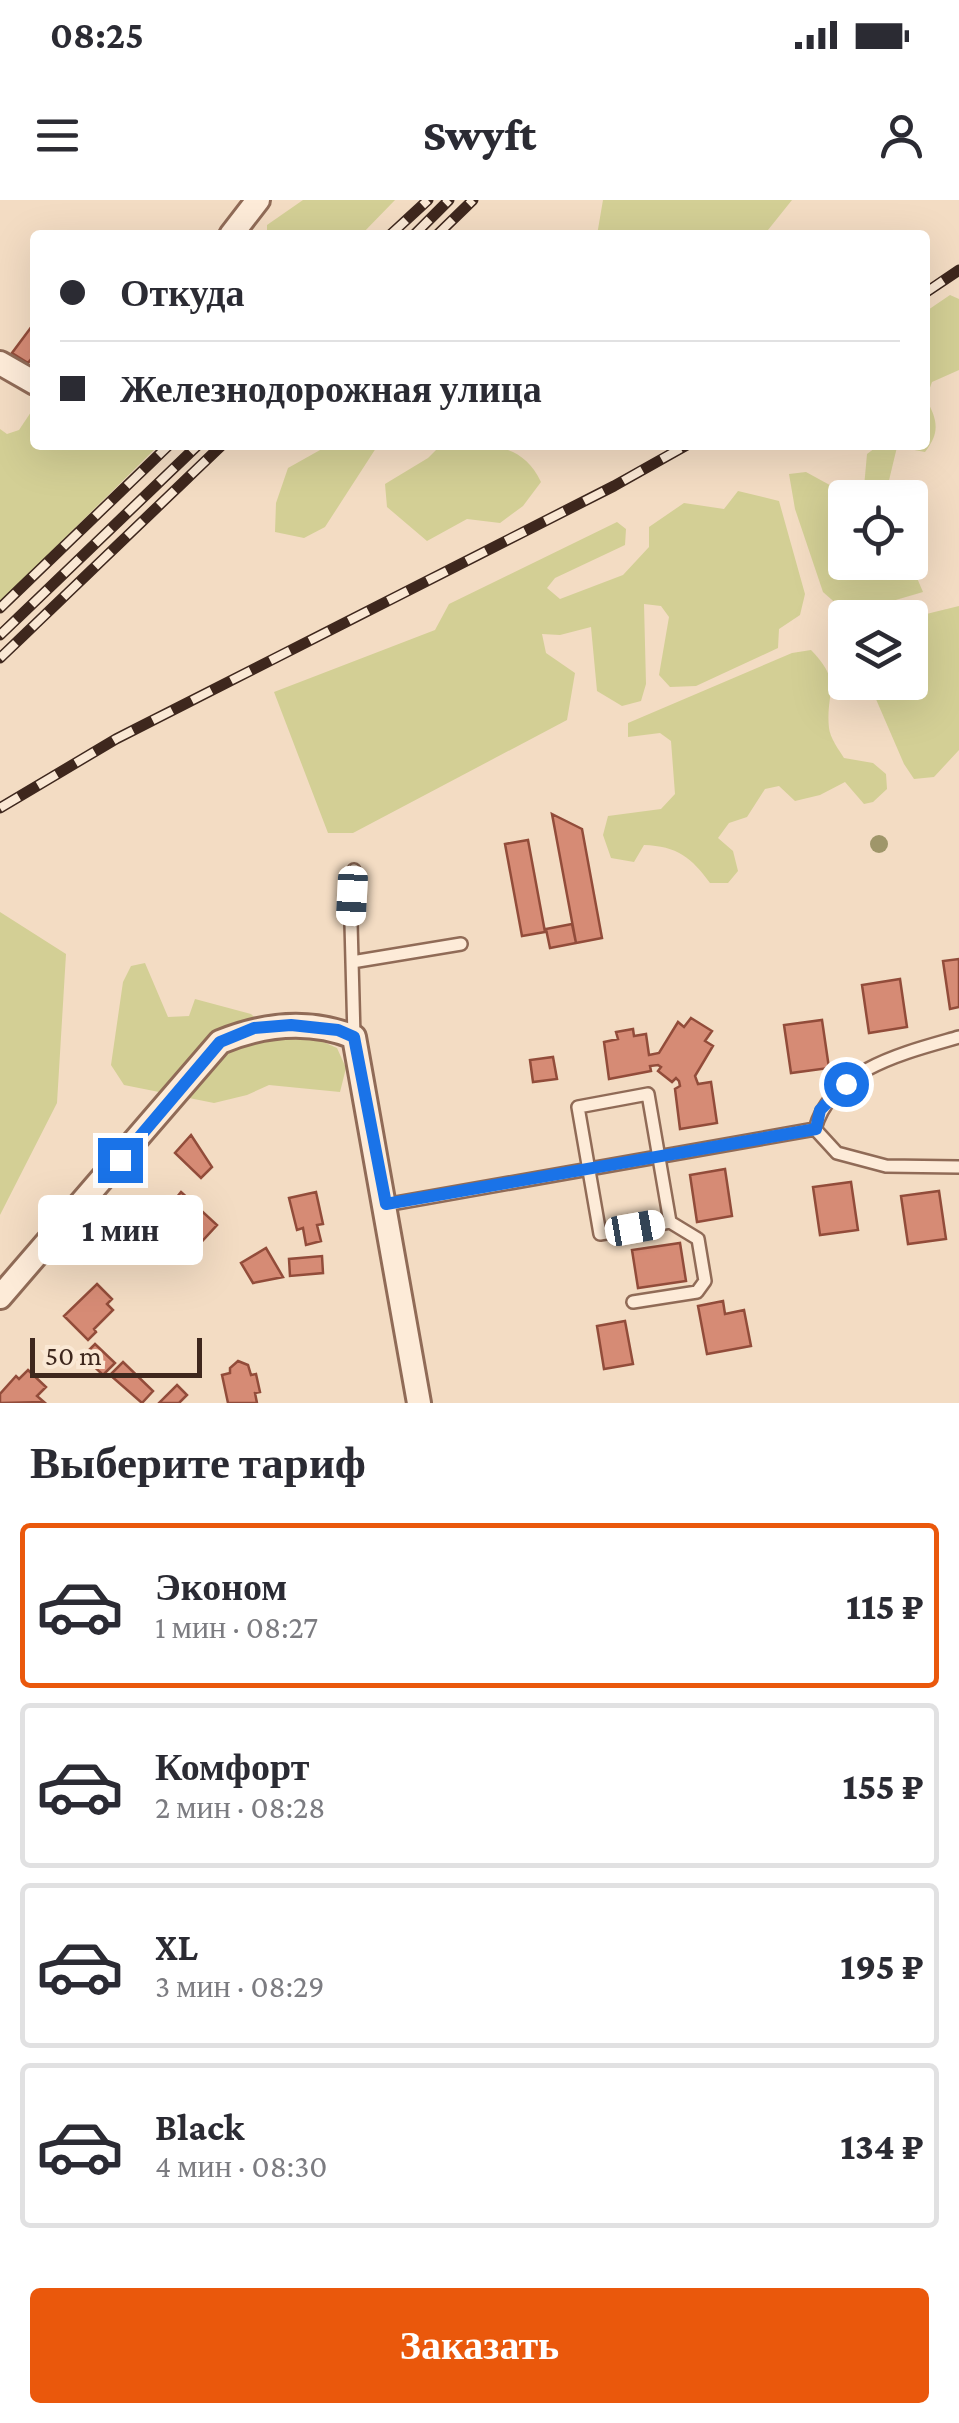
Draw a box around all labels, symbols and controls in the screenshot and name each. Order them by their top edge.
text: 08:25 [50,14,144,56]
icon: menu [30,108,85,163]
icon: person [874,108,929,163]
text: Swyft [423,110,536,160]
text: Откуда [120,272,244,314]
text: Железнодорожная улица [120,368,542,410]
map controls [828,480,928,700]
button: locate [828,480,928,580]
button: layers [828,600,928,700]
car [335,865,369,927]
route start [824,1062,869,1107]
route end [98,1138,143,1183]
callout: 1 мин [38,1195,202,1265]
car [603,1208,667,1248]
text: 1 мин [82,1212,159,1248]
scale bar [30,1333,202,1378]
text: 50 m [45,1340,102,1371]
text: Выберите тариф [30,1438,366,1488]
icon: car [35,1561,125,1651]
text: Эконом [155,1566,287,1608]
text: 115 ₽ [846,1585,924,1627]
text: 1 мин · 08:27 [155,1609,318,1645]
icon: car [35,1741,125,1831]
text: Комфорт [155,1746,309,1788]
text: 155 ₽ [843,1765,924,1807]
text: 2 мин · 08:28 [155,1789,326,1825]
icon: car [35,1921,125,2011]
text: XL [155,1926,198,1968]
text: 195 ₽ [840,1945,924,1987]
text: 3 мин · 08:29 [155,1968,325,2004]
icon: car [35,2101,125,2191]
text: Black [155,2106,244,2148]
text: 134 ₽ [840,2125,924,2167]
text: 4 мин · 08:30 [155,2148,327,2184]
button: Заказать [30,2288,929,2403]

